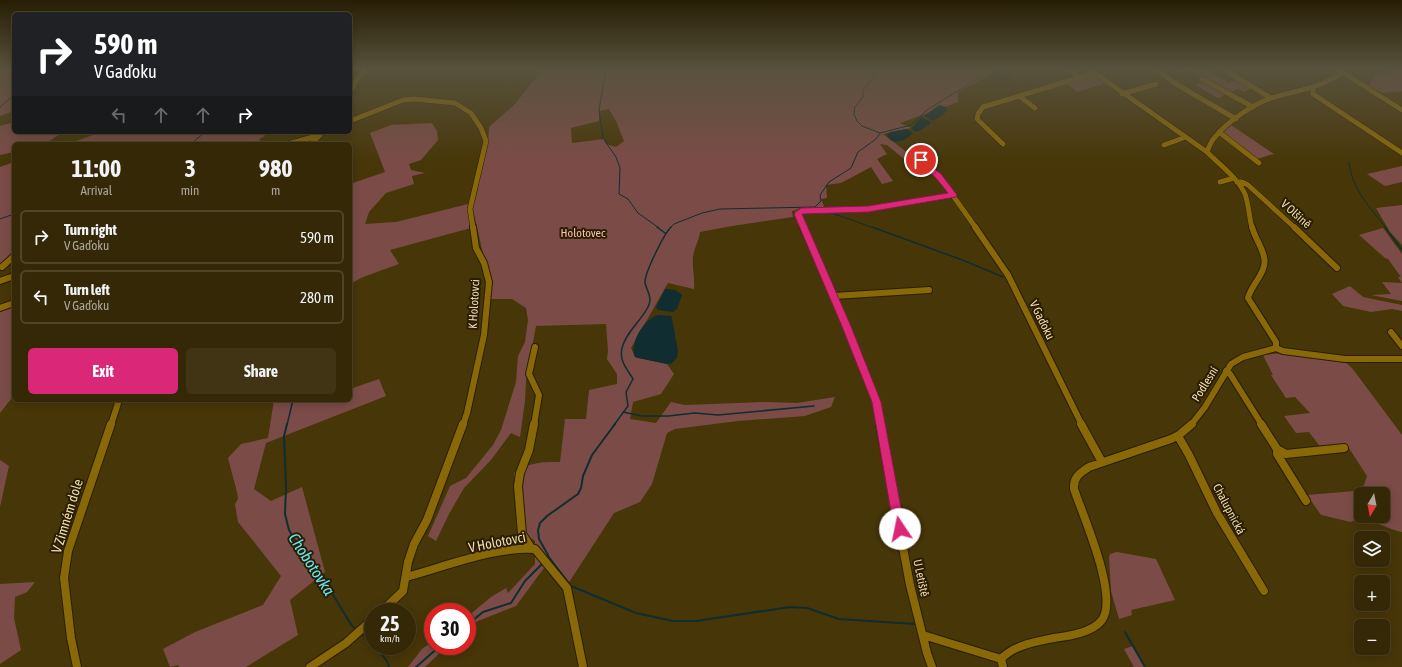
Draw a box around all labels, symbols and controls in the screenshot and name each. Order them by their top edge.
icon: right [28,28,80,80]
text: 590 m [94,28,157,60]
text: V Gaďoku [94,61,157,82]
icon: left [108,104,130,126]
icon: ahead [150,104,172,126]
icon: ahead [192,104,214,126]
icon: right [234,104,256,126]
pin [904,143,938,177]
icon: arrive [910,149,932,171]
text: 11:00 [71,155,121,182]
text: 3 [184,155,196,182]
text: 980 [259,155,293,182]
text: Arrival [80,183,112,198]
text: min [181,183,199,198]
text: m [271,183,280,198]
street label: V Olšině [1278,197,1314,231]
text: Turn right [64,221,117,238]
icon: right [30,226,52,248]
park label: Holotovec [561,226,606,240]
text: 590 m [300,229,334,246]
text: V Gaďoku [64,238,109,253]
street label: K Holotovci [466,279,482,329]
text: Turn left [64,281,110,298]
icon: left [30,286,52,308]
text: 280 m [300,289,334,306]
text: V Gaďoku [64,298,109,313]
street label: V Gaďoku [1027,298,1058,342]
button: Exit [28,348,178,394]
button: Share [186,348,336,394]
street label: Podlesní [1189,364,1221,404]
street label: V Zimném dole [48,477,86,555]
street label: Chalupnická [1210,481,1248,537]
north arrow [1354,487,1390,523]
map controls [1354,487,1390,655]
position arrow [879,508,921,550]
street label: V Holotovci [467,529,527,555]
water label: Chobotovka [285,530,339,599]
button: layers [1354,531,1390,567]
street label: U Letiště [910,558,932,598]
button: + [1354,575,1390,611]
speed limit sign: 30 [424,603,476,655]
text: 25 [381,612,399,635]
button: − [1354,619,1390,655]
text: km/h [380,633,400,644]

